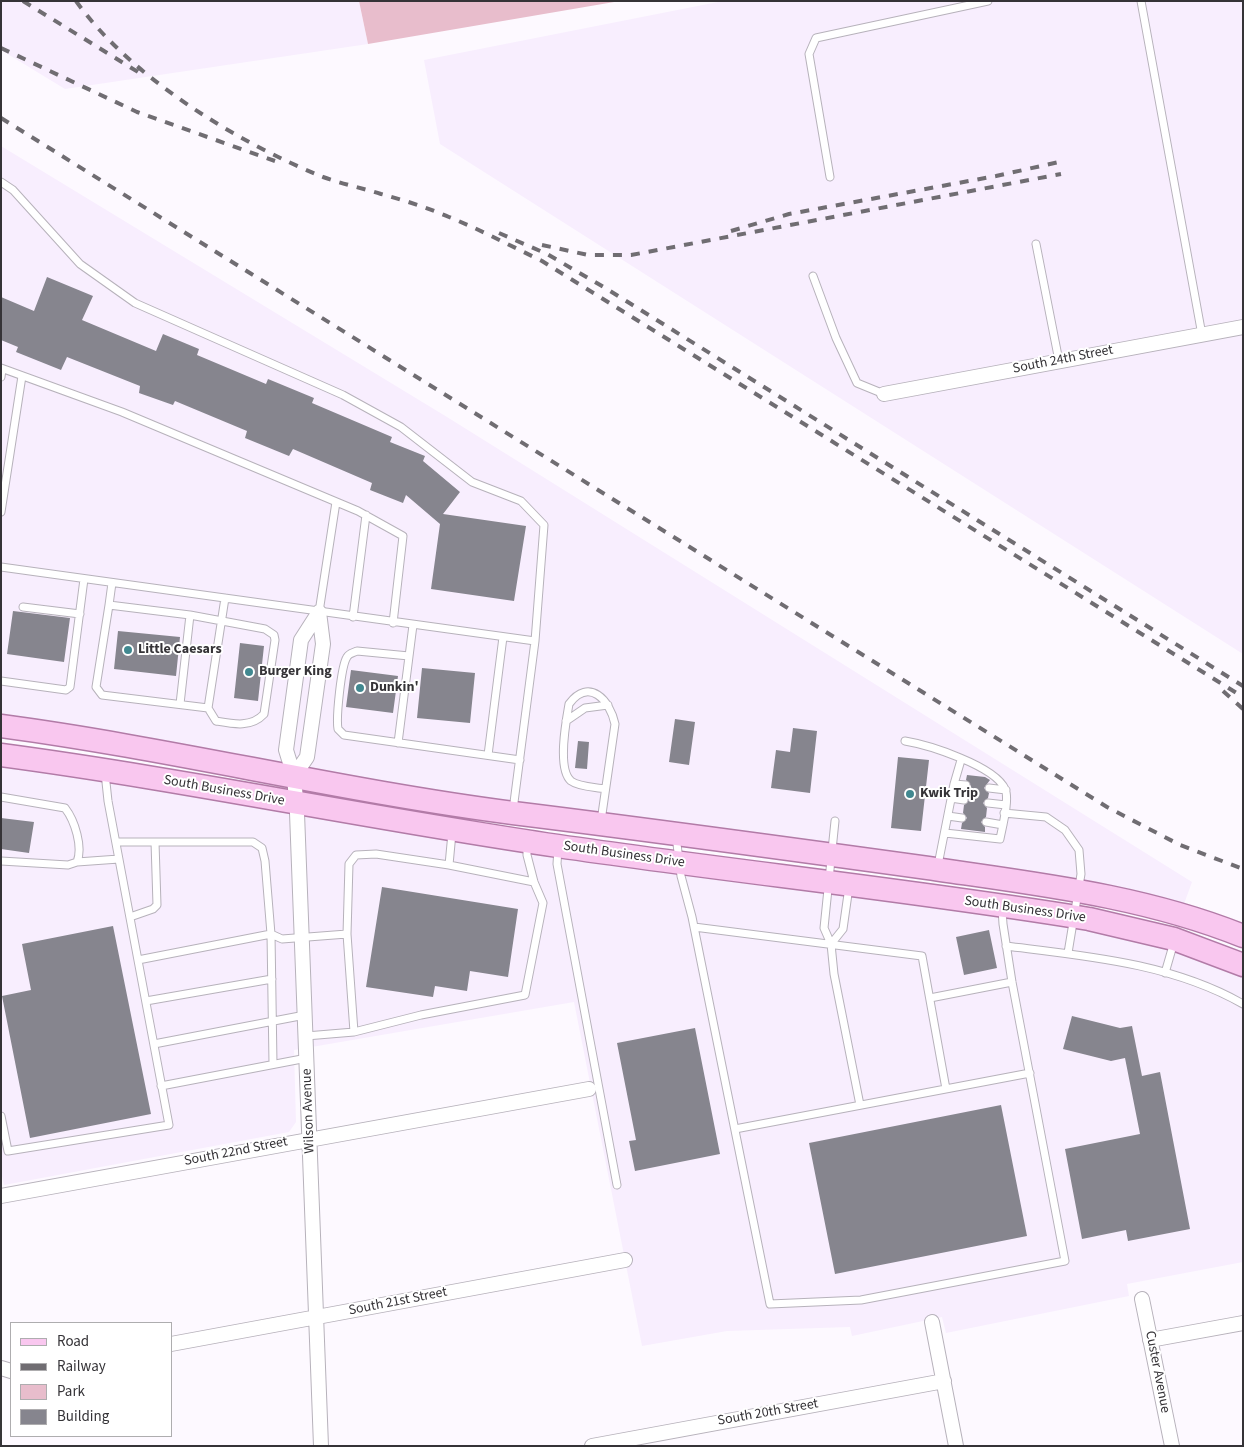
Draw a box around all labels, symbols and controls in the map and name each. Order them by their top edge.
street label: South 24th Street [1011,342,1115,378]
place label: Little Caesars [138,642,222,658]
marker: Little Caesars [122,644,134,656]
place label: Burger King [259,664,332,680]
marker: Burger King [243,666,255,678]
place label: Dunkin' [370,680,419,696]
marker: Dunkin' [354,682,366,694]
street label: South Business Drive [162,772,286,810]
place label: Kwik Trip [920,786,978,802]
marker: Kwik Trip [904,788,916,800]
street label: South Business Drive [562,838,686,872]
street label: South Business Drive [963,893,1087,927]
street label: Wilson Avenue [299,1068,319,1154]
street label: South 22nd Street [183,1134,289,1170]
street label: South 21st Street [347,1284,449,1320]
legend [10,1322,172,1437]
street label: Custer Avenue [1141,1329,1173,1415]
text: Road [57,1331,89,1352]
text: Railway [57,1356,106,1377]
text: Park [57,1381,85,1402]
street label: South 20th Street [716,1396,820,1430]
text: Building [57,1406,109,1427]

